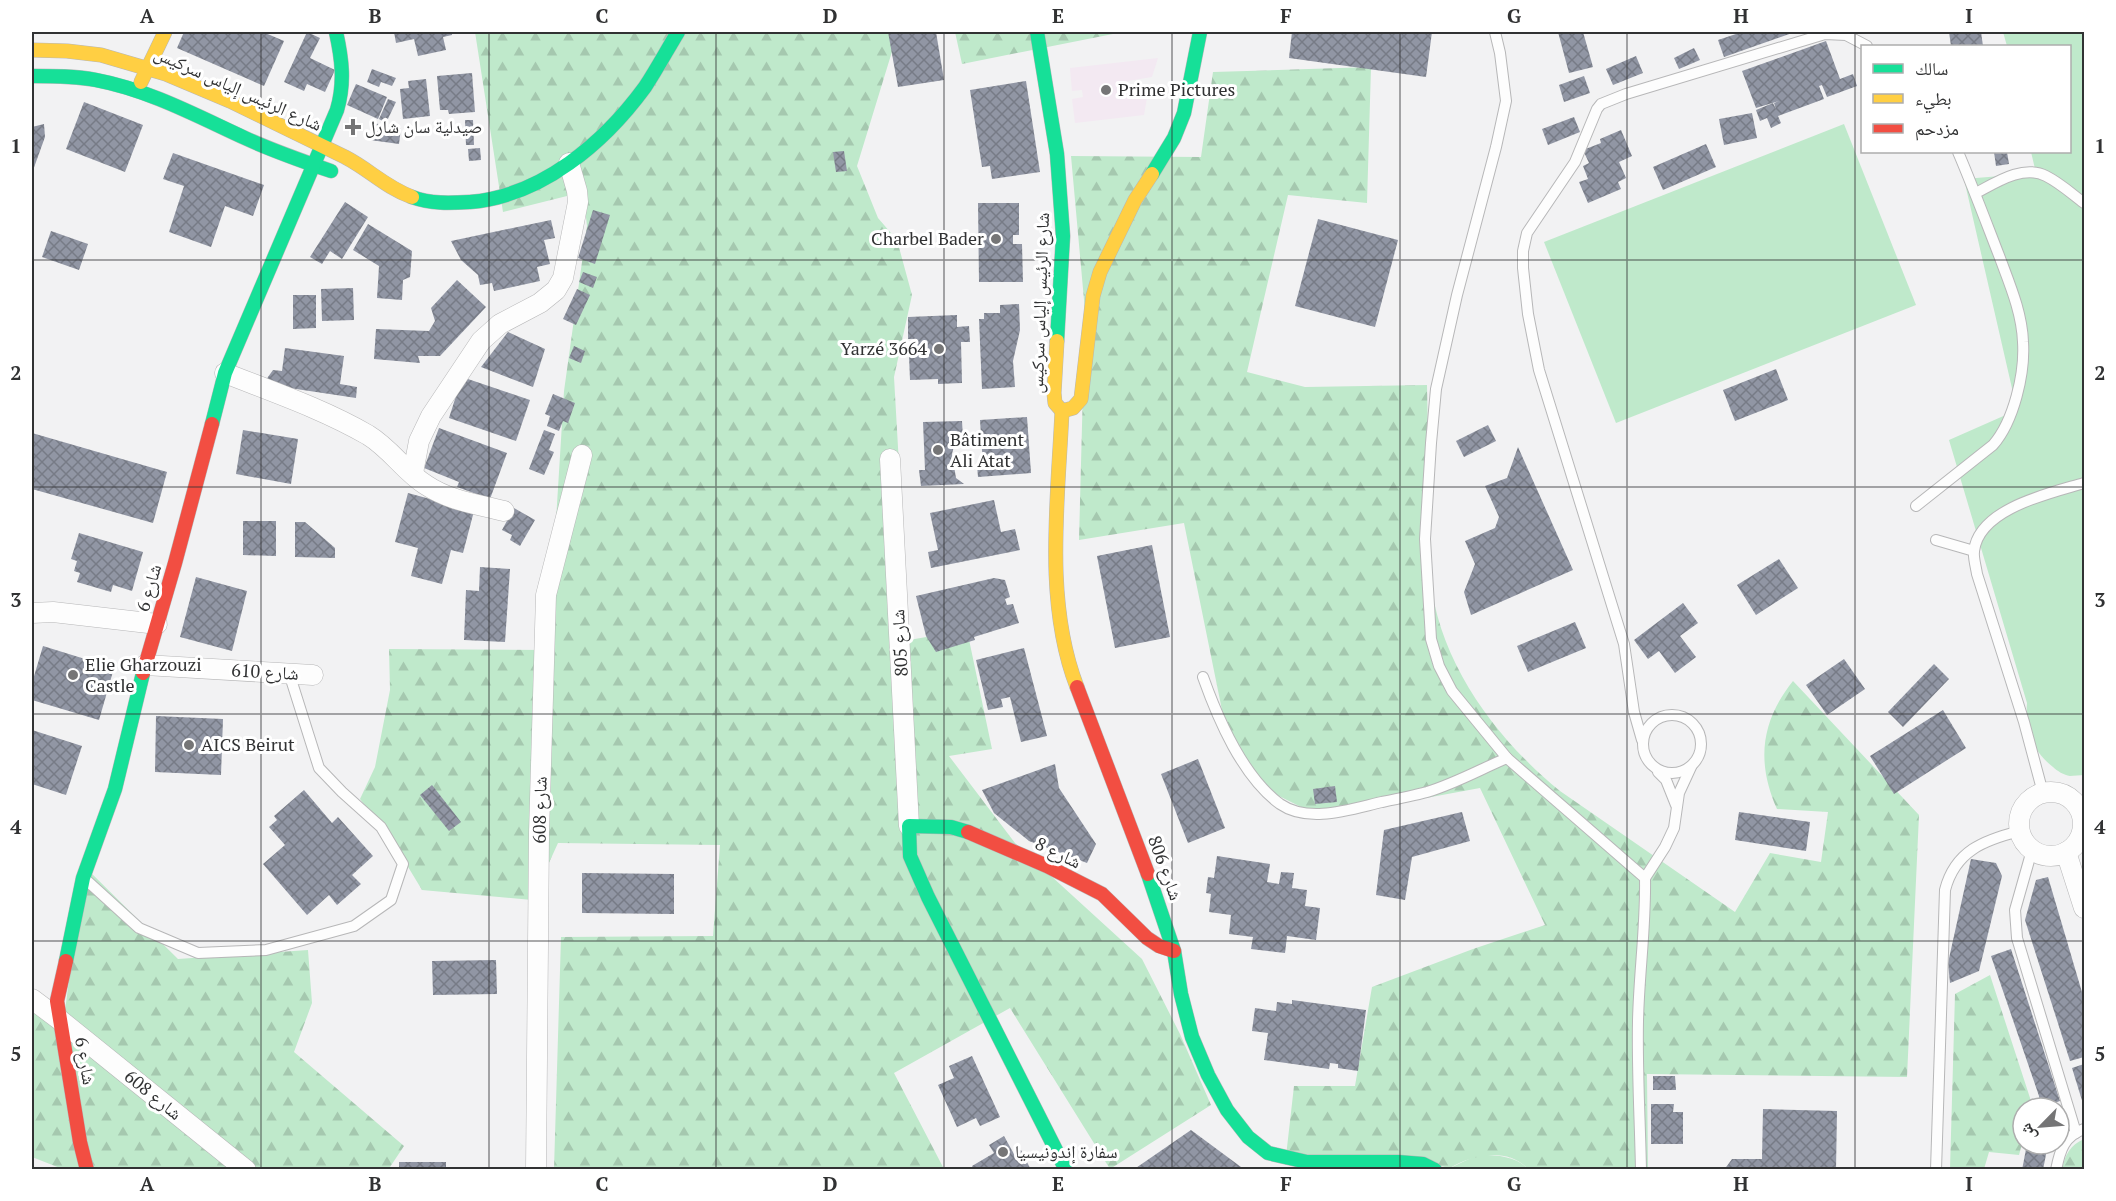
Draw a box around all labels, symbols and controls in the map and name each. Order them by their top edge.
text: A [140,2,155,29]
text: B [369,2,382,29]
text: C [595,2,609,29]
text: D [823,2,837,29]
text: E [1052,2,1064,29]
text: F [1280,2,1292,29]
text: G [1507,2,1521,29]
text: H [1733,2,1749,29]
text: I [1965,2,1973,29]
street label: شارع الرئيس إلياس سركيس [150,40,326,137]
legend [1861,45,2071,153]
text: سالك [1915,56,1948,80]
place label: Prime Pictures [1118,77,1235,101]
marker: Prime Pictures [1099,83,1113,97]
text: بطيء [1915,86,1952,114]
place label: صيدلية سان شارل [365,114,482,138]
text: مزدحم [1915,116,1959,141]
marker: صيدلية سان شارل [346,120,360,134]
text: 1 [10,132,22,159]
text: 1 [2094,132,2106,159]
street label: شارع الرئيس إلياس سركيس [1024,212,1055,394]
place label: Charbel Bader [871,226,984,250]
marker: Charbel Bader [989,232,1003,246]
place label: Yarzé 3664 [841,336,927,360]
marker: Yarzé 3664 [932,342,946,356]
text: 2 [10,359,22,386]
text: 2 [2094,359,2106,386]
place label: Bâtiment Ali Atat [950,427,1025,472]
marker: Bâtiment Ali Atat [931,443,945,457]
street label: شارع 6 [130,561,166,614]
text: 3 [10,586,22,613]
text: 3 [2094,586,2106,613]
street label: شارع 805 [885,609,913,677]
place label: Elie Gharzouzi Castle [85,652,202,697]
street label: شارع 610 [231,657,299,685]
marker: Elie Gharzouzi Castle [66,668,80,682]
place label: AICS Beirut [201,732,295,756]
marker: AICS Beirut [182,738,196,752]
street label: شارع 608 [526,776,552,844]
text: 4 [10,813,22,840]
text: 4 [2094,813,2106,840]
street label: شارع 8 [1032,831,1085,873]
street label: شارع 806 [1143,832,1189,903]
street label: شارع 6 [70,1035,102,1087]
text: 5 [10,1040,22,1067]
text: 5 [2094,1040,2106,1067]
street label: شارع 608 [120,1064,187,1125]
north arrow [2011,1096,2071,1156]
text: ش [2014,1120,2041,1145]
place label: سفارة إندونيسيا [1015,1139,1118,1164]
marker: سفارة إندونيسيا [996,1145,1010,1159]
text: A [140,1170,155,1197]
text: B [369,1170,382,1197]
text: C [595,1170,609,1197]
text: D [823,1170,837,1197]
text: E [1052,1170,1064,1197]
text: F [1280,1170,1292,1197]
text: G [1507,1170,1521,1197]
text: H [1733,1170,1749,1197]
text: I [1965,1170,1973,1197]

